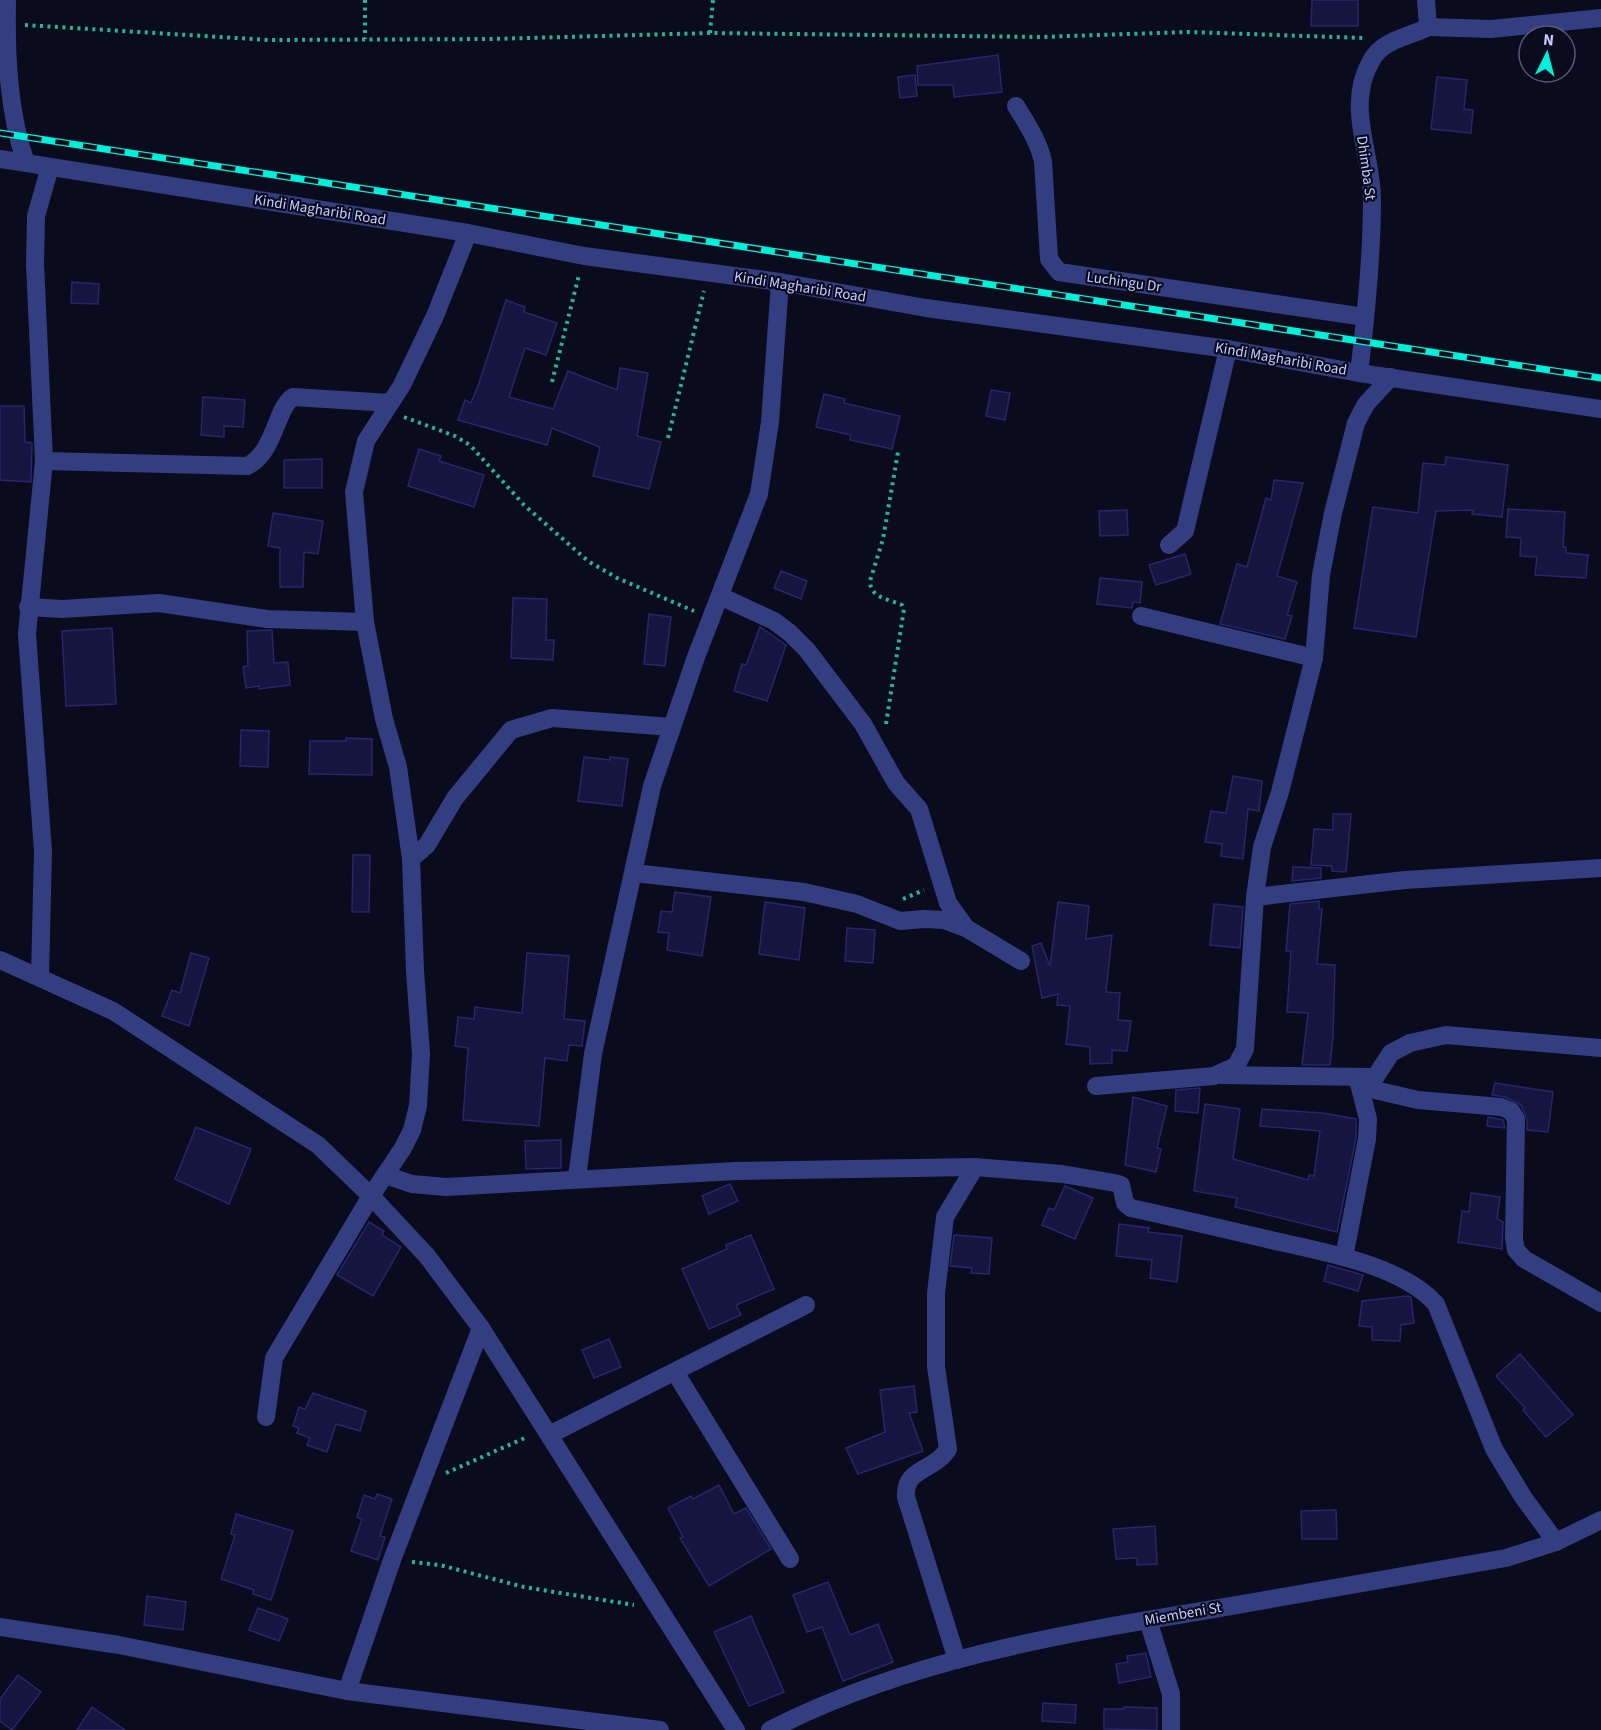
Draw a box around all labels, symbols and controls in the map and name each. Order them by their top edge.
north arrow [1517,24,1577,84]
text: N [1542,29,1555,52]
street label: Dhimba St [1351,134,1381,202]
street label: Kindi Magharibi Road [252,189,388,231]
street label: Kindi Magharibi Road [732,266,868,308]
street label: Luchingu Dr [1085,266,1164,298]
street label: Kindi Magharibi Road [1213,337,1349,381]
street label: Miembeni St [1143,1597,1223,1631]

